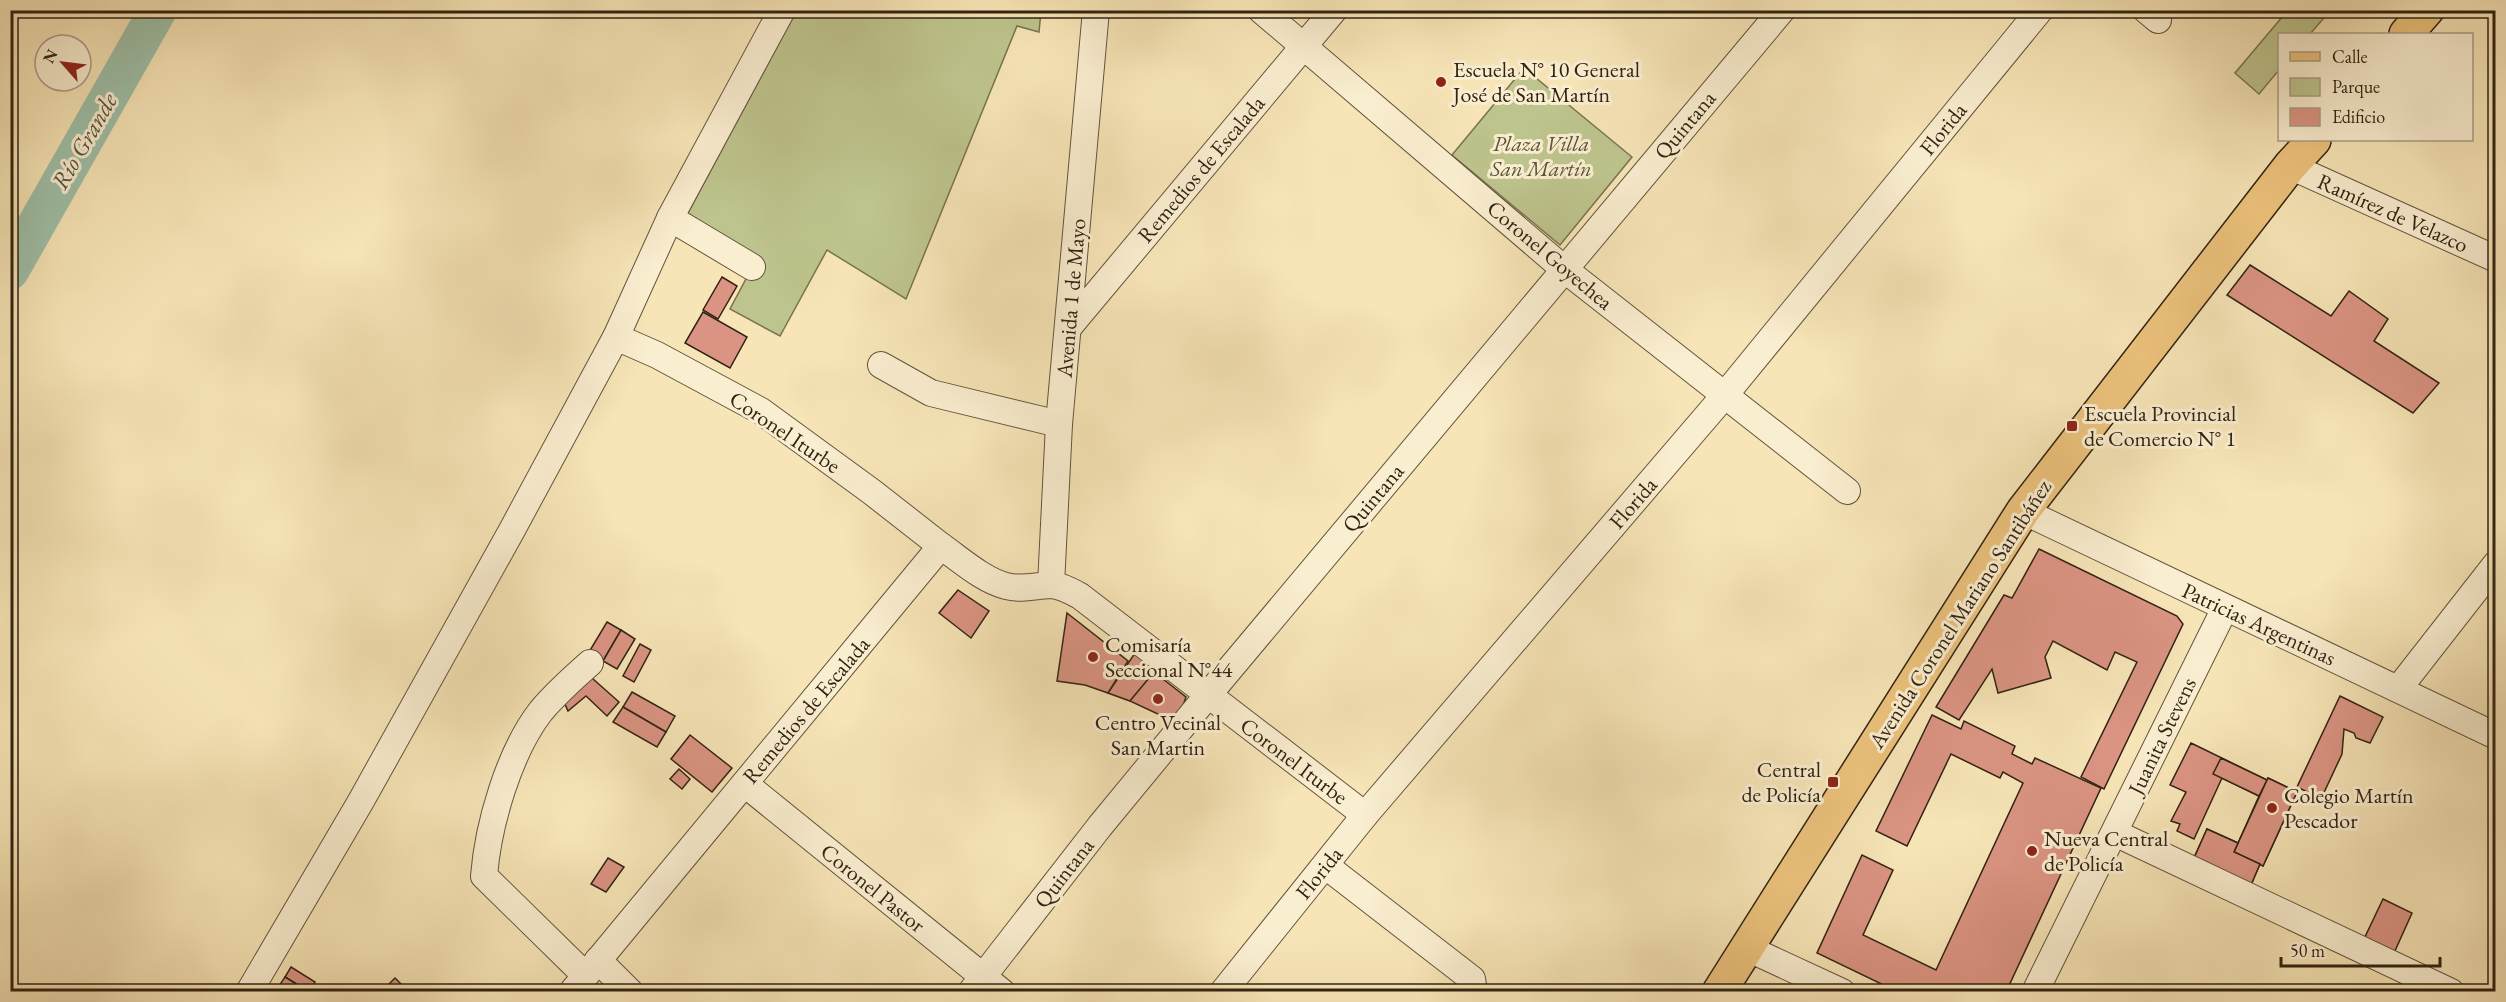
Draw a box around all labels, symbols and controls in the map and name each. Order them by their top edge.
north arrow [33,33,93,93]
legend [2278,33,2473,141]
text: Calle [2332,45,2368,68]
text: N [38,46,63,67]
place label: Escuela N° 10 General José de San Martín [1451,55,1640,109]
marker: Escuela N° 10 General José de San Martín [1434,75,1448,89]
text: Parque [2332,75,2380,98]
street label: Quintana [1648,84,1722,166]
water label: Río Grande [44,87,124,195]
street label: Remedios de Escalada [1131,89,1271,249]
street label: Florida [1913,96,1973,161]
text: Edificio [2332,105,2385,128]
park label: Plaza Villa San Martín [1489,129,1592,183]
street label: Ramírez de Velazco [2313,167,2473,259]
street label: Coronel Goyechea [1481,194,1619,316]
street label: Avenida 1 de Mayo [1050,217,1092,380]
street label: Coronel Iturbe [724,384,846,480]
place label: Escuela Provincial de Comercio N° 1 [2084,399,2236,453]
marker: Escuela Provincial de Comercio N° 1 [2065,419,2079,433]
street label: Quintana [1336,457,1410,539]
street label: Florida [1602,471,1664,535]
street label: Avenida Coronel Mariano Santibáñez [1862,473,2058,755]
street label: Patricias Argentinas [2178,576,2340,672]
street label: Remedios de Escalada [736,630,876,790]
place label: Comisaría Seccional N°44 [1105,630,1233,684]
marker: Comisaría Seccional N°44 [1086,650,1100,664]
street label: Juanita Stevens [2120,673,2203,801]
marker: Centro Vecinal San Martin [1151,692,1165,706]
place label: Centro Vecinal San Martin [1095,708,1221,762]
street label: Coronel Iturbe [1234,711,1354,811]
place label: Central de Policía [1741,755,1821,809]
marker: Central de Policía [1826,775,1840,789]
place label: Colegio Martín Pescador [2284,781,2414,835]
marker: Colegio Martín Pescador [2265,801,2279,815]
place label: Nueva Central de Policía [2044,824,2168,878]
street label: Quintana [1027,832,1101,914]
street label: Coronel Pastor [815,837,932,940]
street label: Florida [1289,840,1349,905]
marker: Nueva Central de Policía [2025,844,2039,858]
scale bar [2281,930,2440,968]
text: 50 m [2290,939,2325,962]

